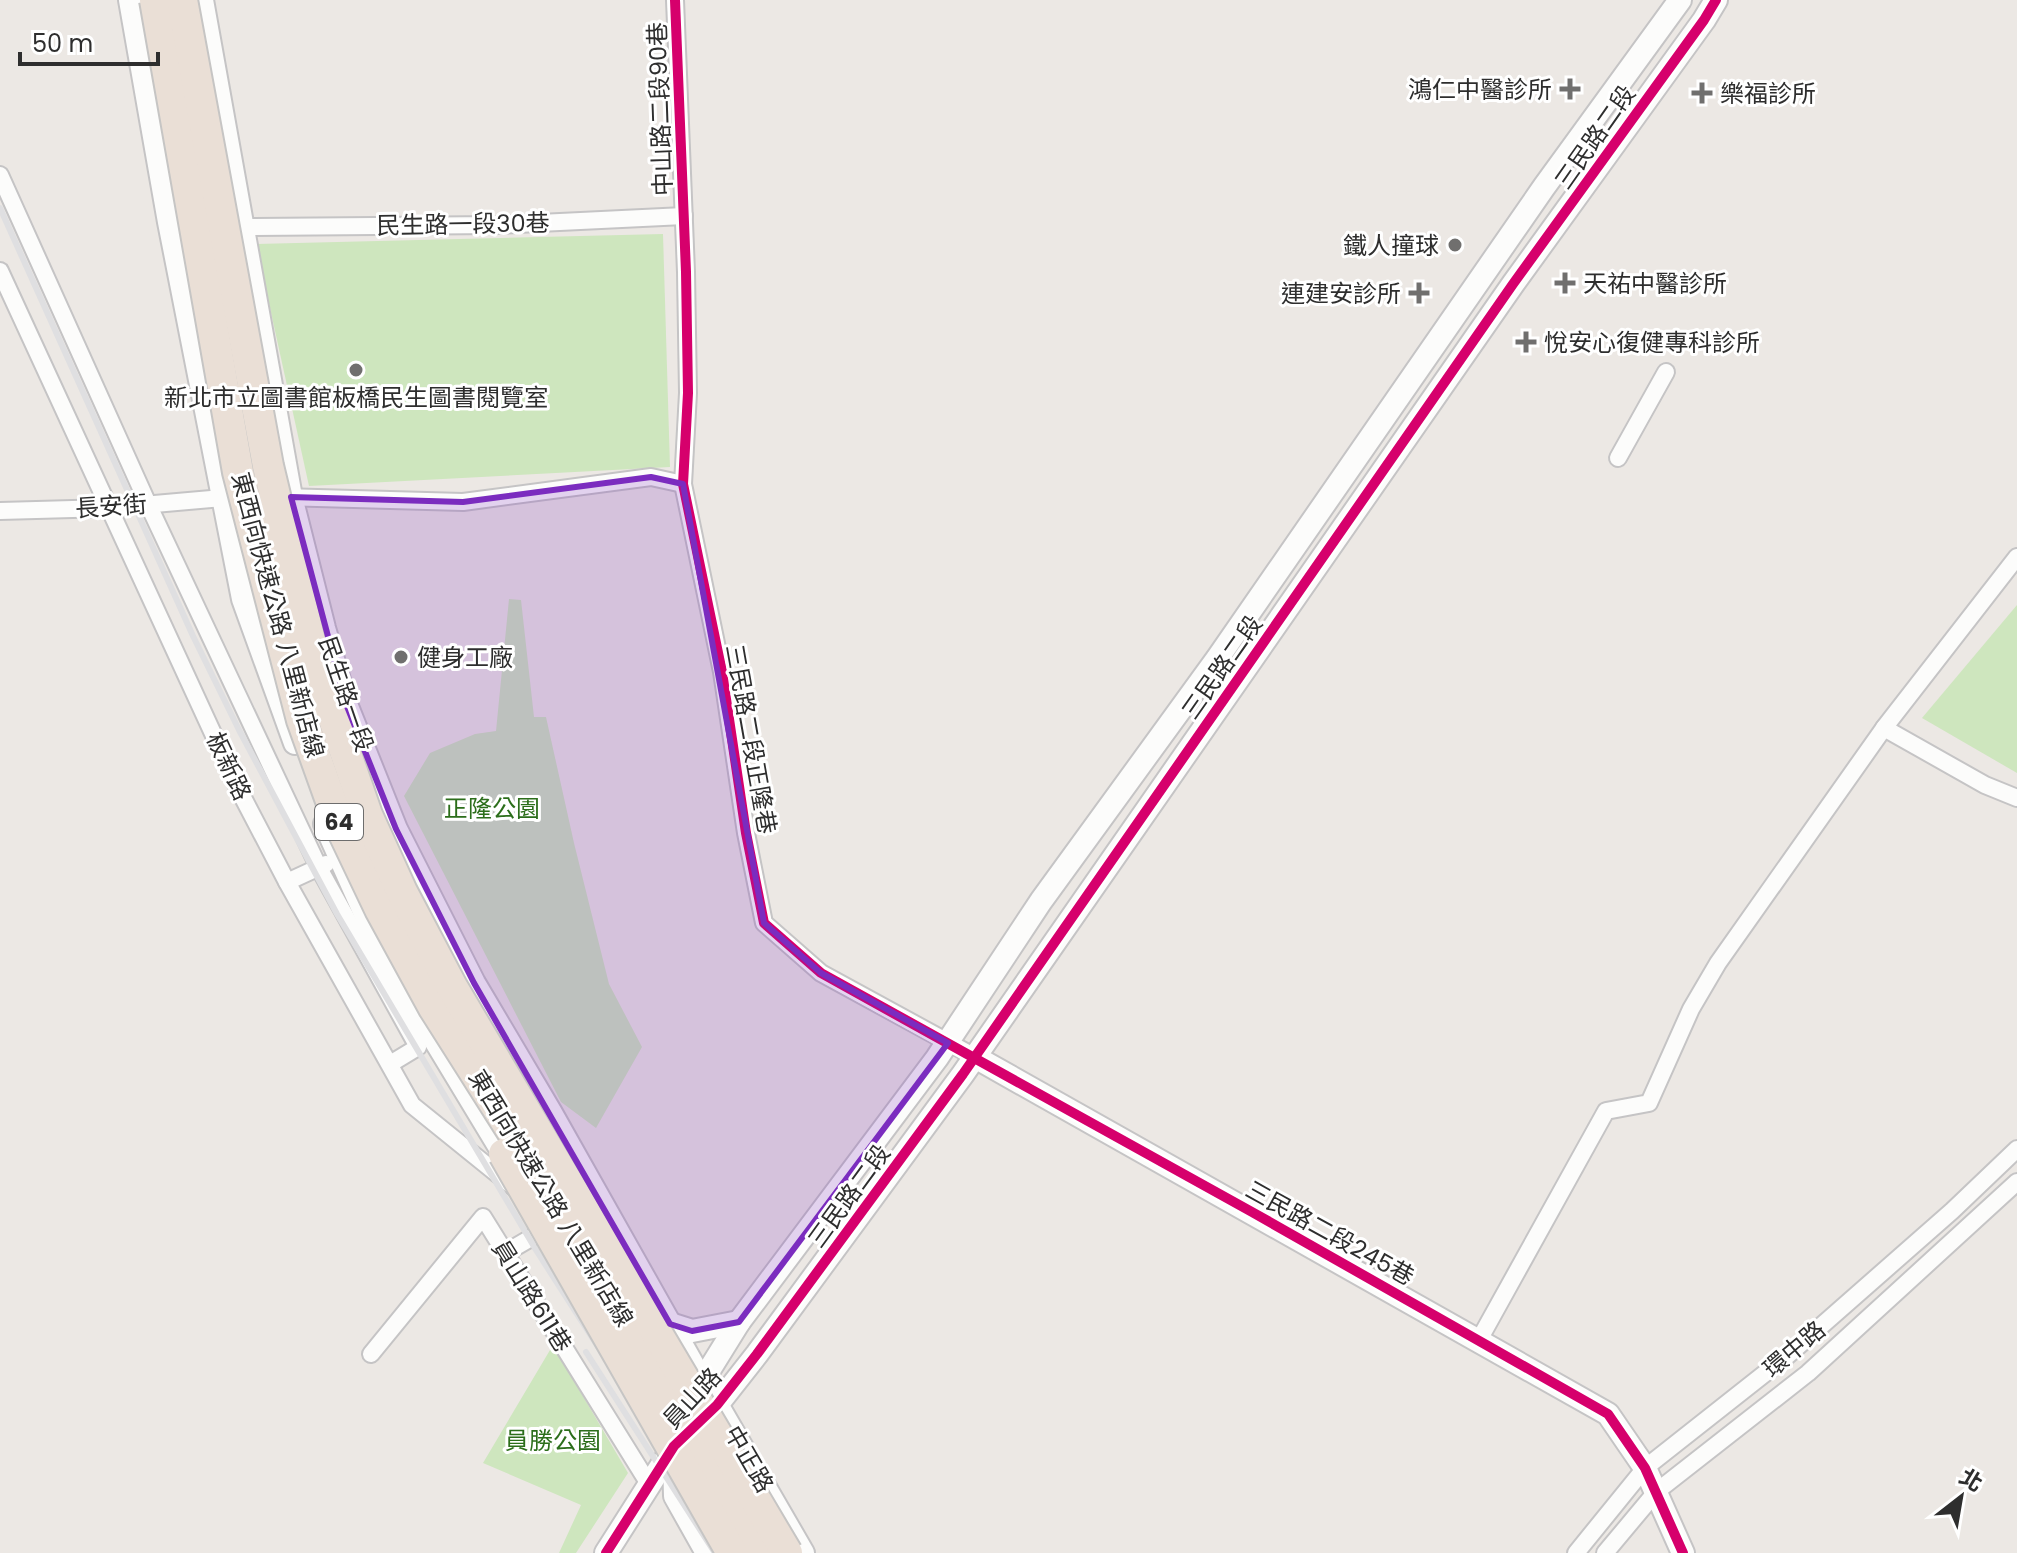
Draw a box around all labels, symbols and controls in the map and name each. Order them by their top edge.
scale bar [20,16,158,66]
street label: 中山路二段90巷 [640,21,680,197]
text: 50 m [32,27,93,60]
place label: 鴻仁中醫診所 [1408,73,1552,106]
place label: 樂福診所 [1720,77,1816,110]
street label: 三民路二段 [1547,78,1643,196]
marker: 鴻仁中醫診所 [1559,78,1581,100]
marker: 樂福診所 [1691,82,1713,104]
street label: 民生路一段30巷 [376,206,550,242]
place label: 鐵人撞球 [1343,229,1439,262]
marker: 鐵人撞球 [1446,236,1464,254]
place label: 天祐中醫診所 [1583,267,1727,300]
marker: 天祐中醫診所 [1554,272,1576,294]
place label: 連建安診所 [1281,277,1401,310]
marker: 連建安診所 [1408,282,1430,304]
place label: 悅安心復健專科診所 [1544,326,1760,359]
marker: 悅安心復健專科診所 [1515,331,1537,353]
marker: 新北市立圖書館板橋民生圖書閱覽室 [347,361,365,379]
place label: 新北市立圖書館板橋民生圖書閱覽室 [164,381,548,414]
street label: 東西向快速公路 八里新店線 [224,469,332,761]
street label: 長安街 [74,487,148,525]
street label: 三民路二段 [1174,608,1270,726]
street label: 民生路一段 [311,632,381,756]
place label: 健身工廠 [417,641,513,674]
street label: 三民路二段正隆巷 [718,642,784,836]
marker: 健身工廠 [392,648,410,666]
street label: 板新路 [199,726,259,806]
park label: 正隆公園 [444,792,540,825]
road number: 64 [315,804,363,840]
street label: 東西向快速公路 八里新店線 [461,1063,641,1333]
street label: 三民路二段 [800,1138,898,1254]
street label: 三民路二段245巷 [1240,1173,1420,1293]
street label: 員山路611巷 [484,1234,580,1358]
street label: 環中路 [1756,1313,1832,1385]
street label: 員山路 [655,1360,729,1436]
street label: 中正路 [717,1420,781,1498]
park label: 員勝公園 [505,1424,601,1457]
north arrow [1921,1457,2001,1537]
text: 北 [1954,1461,1988,1499]

